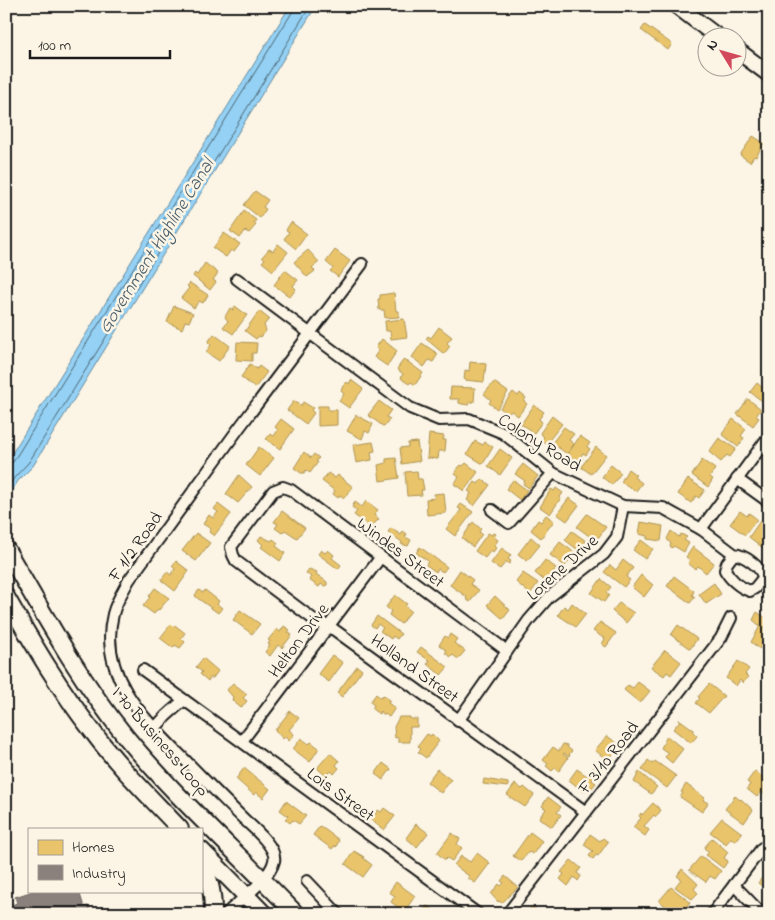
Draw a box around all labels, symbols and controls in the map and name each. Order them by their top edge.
scale bar [30,28,170,60]
north arrow [698,28,748,78]
text: 100 m [38,35,71,57]
text: N [702,35,724,55]
water label: Government Highline Canal [92,151,224,339]
street label: Colony Road [492,408,586,480]
street label: F 1/2 Road [102,507,170,588]
street label: Windes Street [350,512,449,595]
street label: Lorene Drive [522,529,606,608]
street label: Helton Drive [263,598,337,684]
street label: Holland Street [364,629,463,711]
street label: I 70 Business Loop [104,682,215,803]
street label: F 3/10 Road [572,716,646,801]
street label: Lois Street [301,762,379,829]
legend [28,828,202,892]
text: Homes [72,837,115,859]
text: Industry [72,863,126,886]

